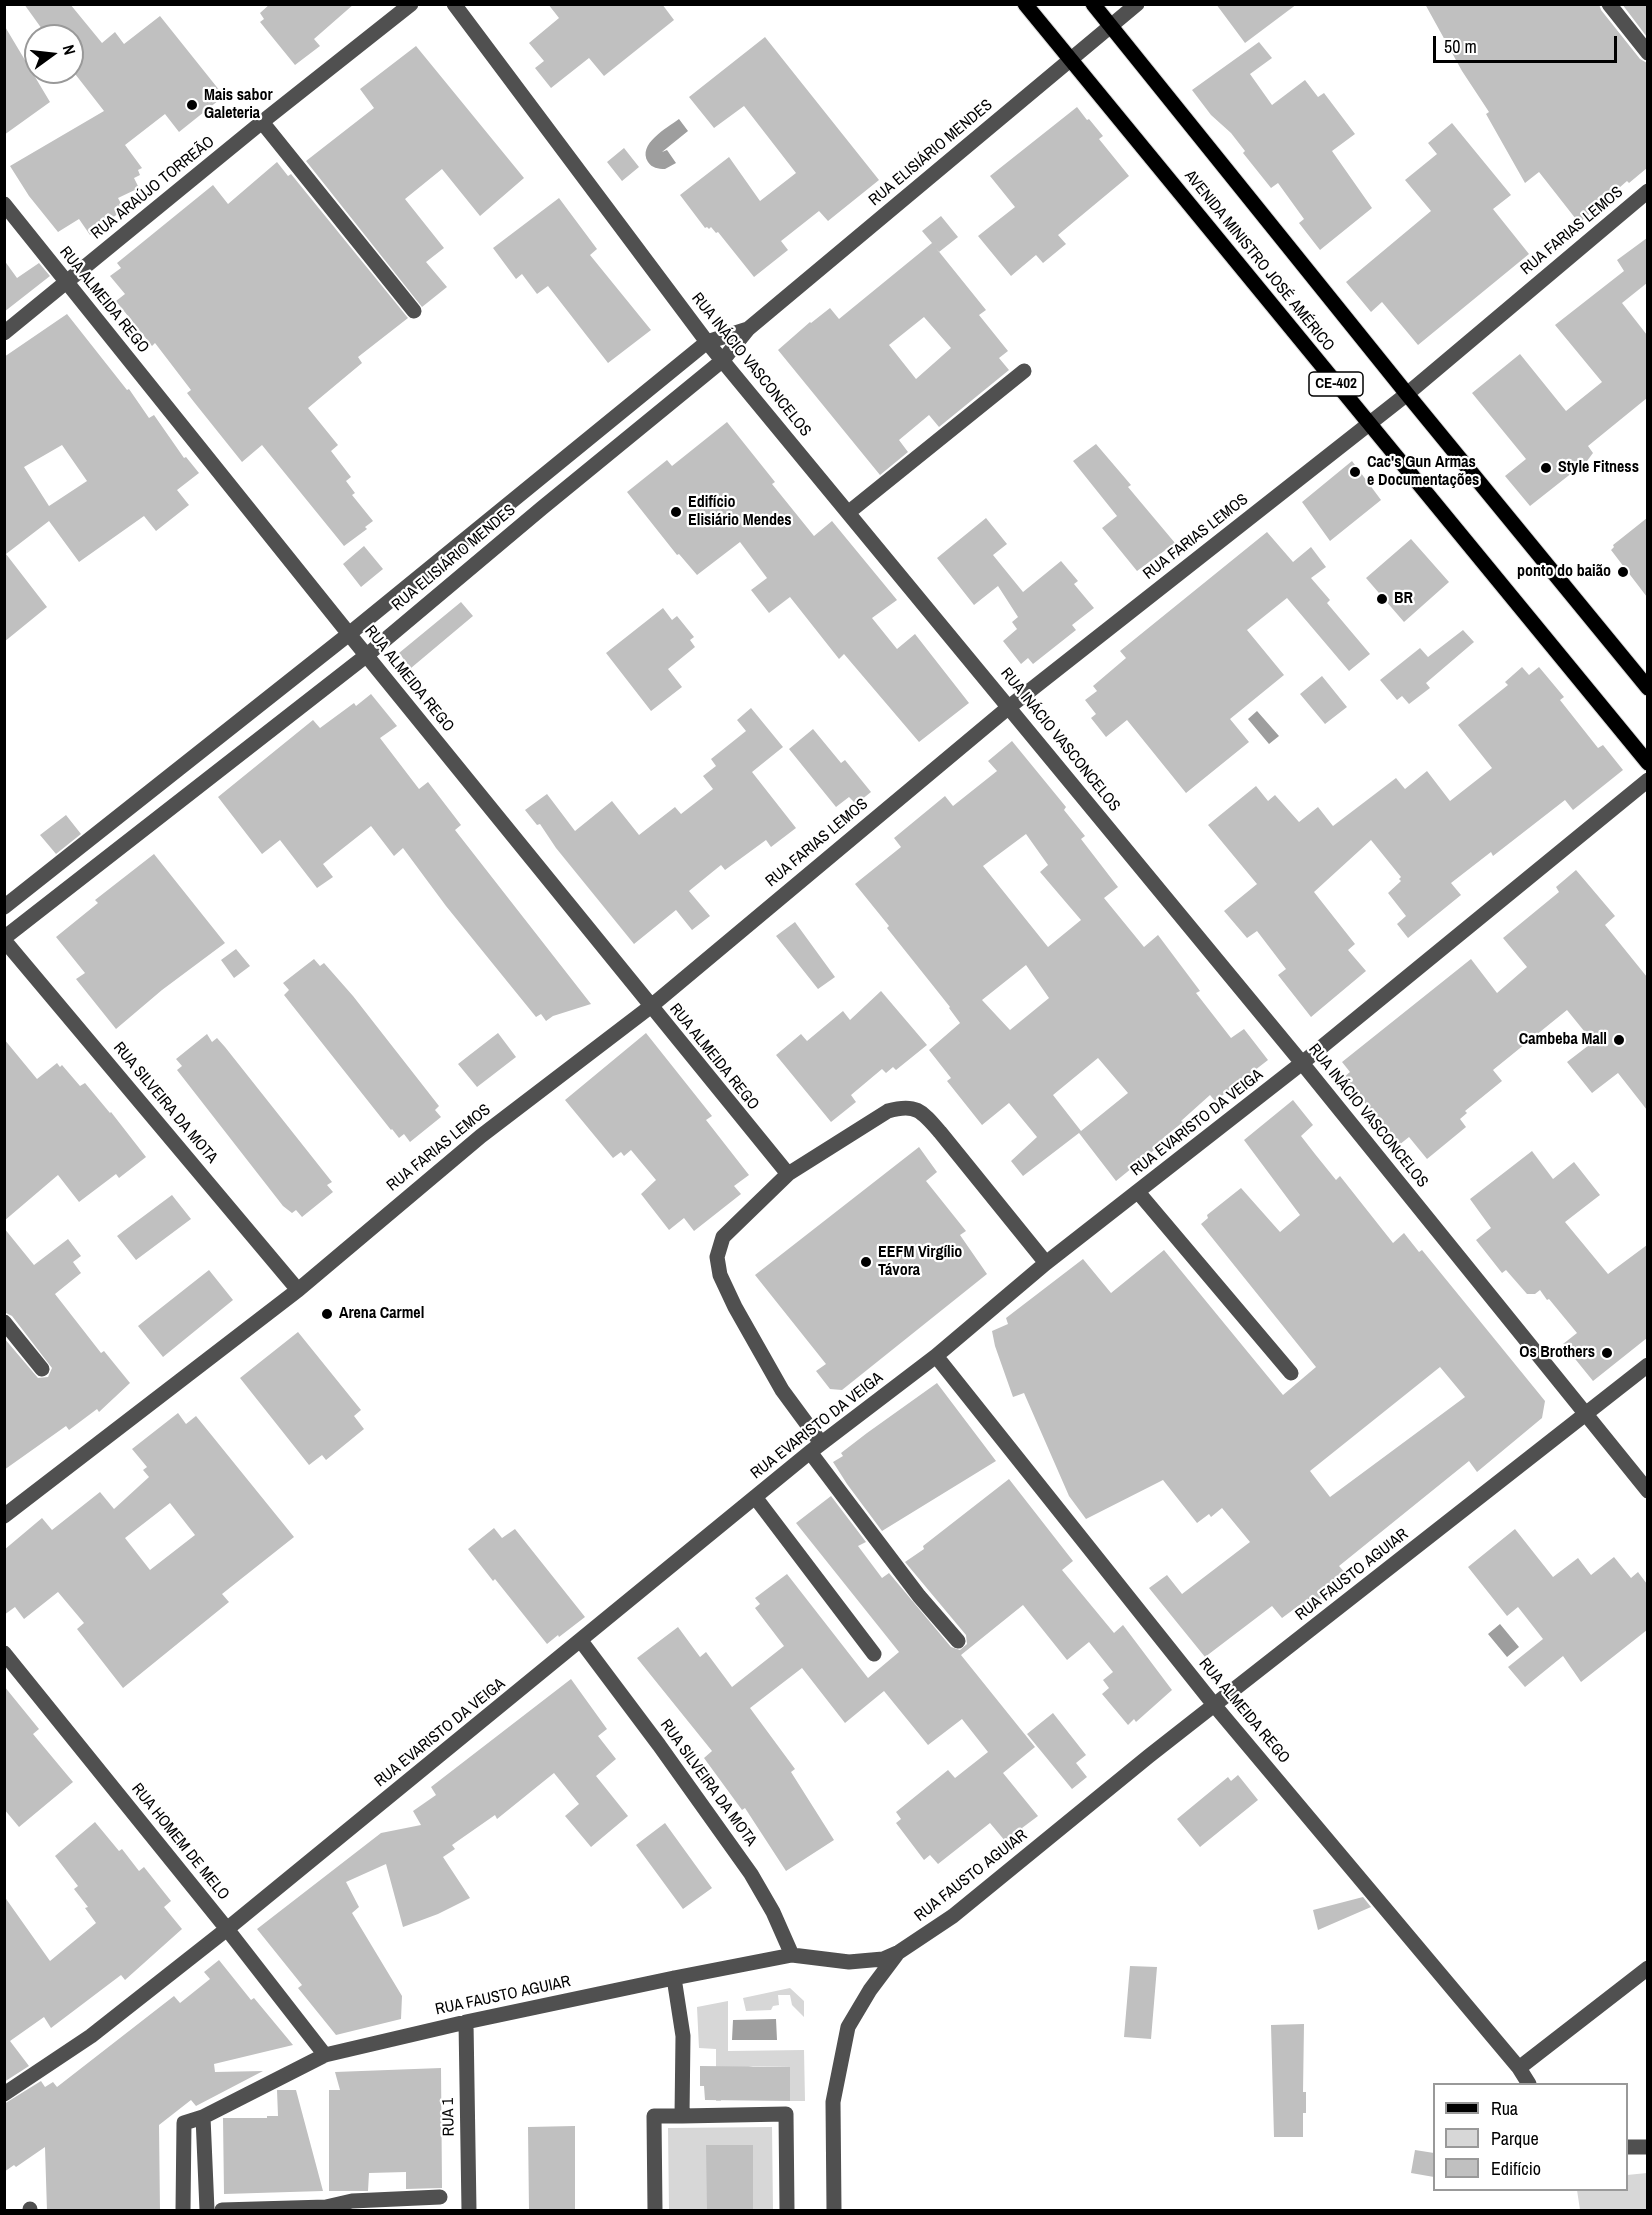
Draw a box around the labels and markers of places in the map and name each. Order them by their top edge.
place label: Mais sabor Galeteria [204,86,273,124]
marker: Mais sabor Galeteria [185,98,199,112]
place label: Cac's Gun Armas e Documentações [1367,453,1479,491]
place label: Style Fitness [1558,458,1639,478]
marker: Style Fitness [1539,461,1553,475]
marker: Cac's Gun Armas e Documentações [1348,465,1362,479]
place label: Edifício Elisiário Mendes [688,493,792,531]
marker: Edifício Elisiário Mendes [669,505,683,519]
place label: ponto do baião [1517,562,1611,582]
marker: ponto do baião [1616,565,1630,579]
place label: BR [1394,589,1413,609]
marker: BR [1375,592,1389,606]
place label: Cambeba Mall [1519,1030,1607,1050]
marker: Cambeba Mall [1612,1033,1626,1047]
place label: EEFM Virgílio Távora [878,1243,962,1281]
marker: EEFM Virgílio Távora [859,1255,873,1269]
place label: Arena Carmel [339,1304,424,1324]
marker: Arena Carmel [320,1307,334,1321]
place label: Os Brothers [1519,1343,1595,1363]
marker: Os Brothers [1600,1346,1614,1360]

